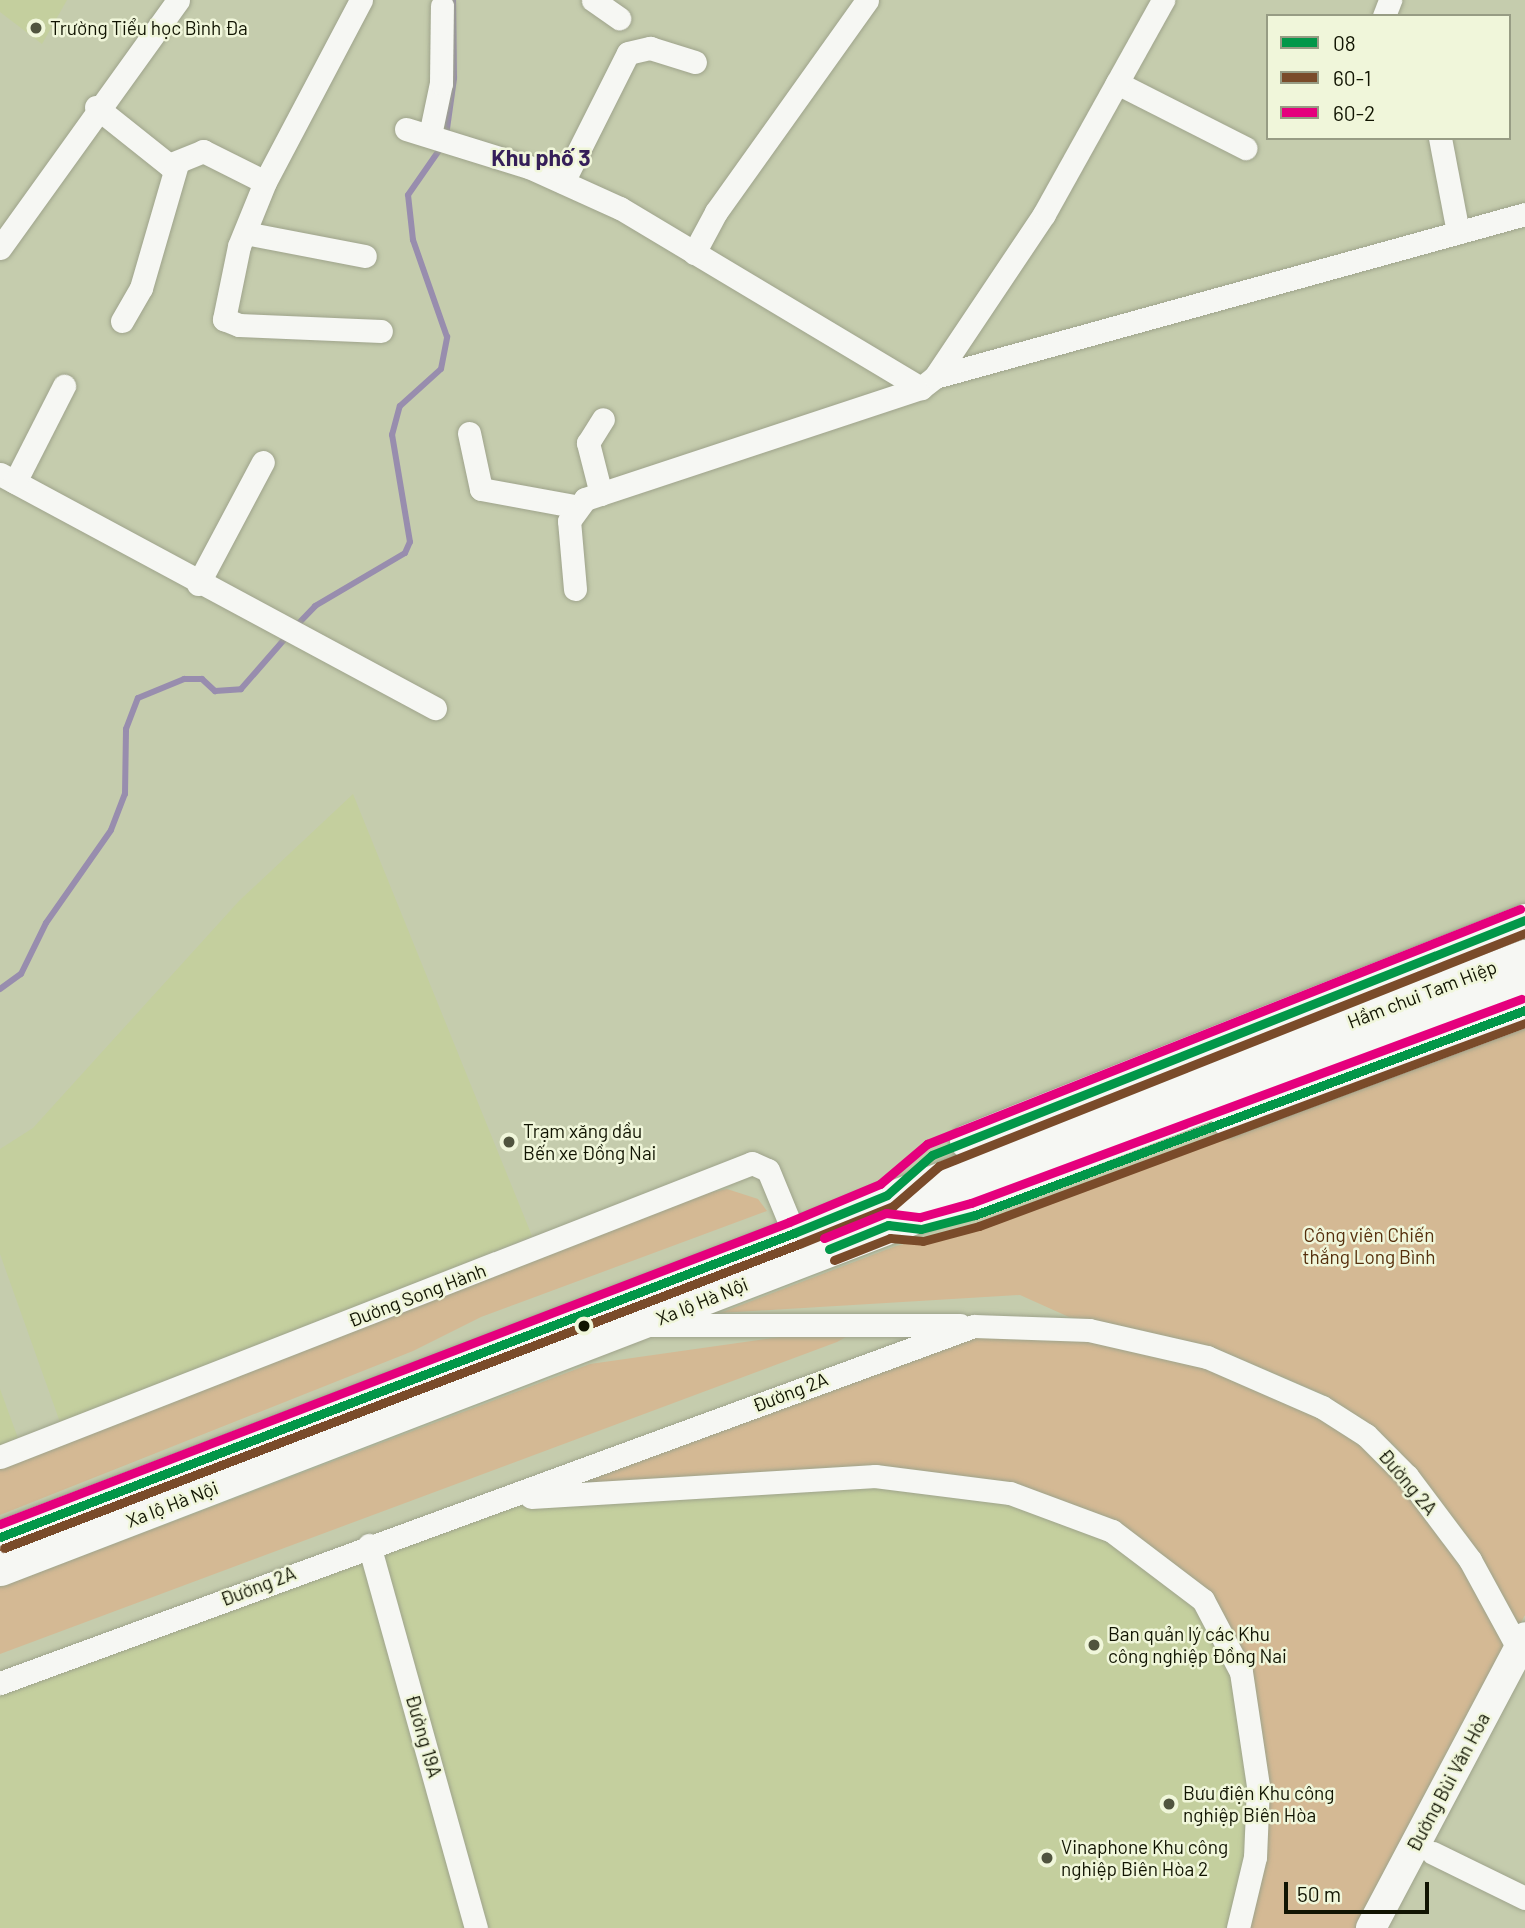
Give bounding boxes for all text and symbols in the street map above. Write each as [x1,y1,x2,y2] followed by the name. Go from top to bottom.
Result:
[1266,14,1511,140] legend
[50,17,248,39] place label: Trường Tiểu học Bình Đa
[28,20,44,36] marker: Trường Tiểu học Bình Đa
[1333,30,1356,55] text: 08
[1333,65,1371,90] text: 60-1
[1333,100,1375,125] text: 60-2
[491,143,591,171] district label: Khu phố 3
[1344,955,1500,1033] street label: Hầm chui Tam Hiệp
[523,1120,656,1164] place label: Trạm xăng dầu Bến xe Đồng Nai
[501,1134,517,1150] marker: Trạm xăng dầu Bến xe Đồng Nai
[1303,1224,1435,1268] park label: Công viên Chiến thắng Long Bình
[345,1258,489,1332] street label: Đường Song Hành
[653,1272,751,1330] street label: Xa lộ Hà Nội
[577,1319,591,1333] unlabelled marker
[749,1367,831,1417] street label: Đường 2A
[1374,1444,1442,1520] street label: Đường 2A
[123,1476,221,1532] street label: Xa lộ Hà Nội
[217,1561,299,1611] street label: Đường 2A
[1108,1623,1287,1667] place label: Ban quản lý các Khu công nghiệp Đồng Nai
[1086,1637,1102,1653] marker: Ban quản lý các Khu công nghiệp Đồng Nai
[401,1692,447,1780] street label: Đường 19A
[1402,1709,1494,1855] street label: Đường Bùi Văn Hòa
[1183,1782,1335,1826] place label: Bưu điện Khu công nghiệp Biên Hòa
[1161,1796,1177,1812] marker: Bưu điện Khu công nghiệp Biên Hòa
[1061,1836,1228,1880] place label: Vinaphone Khu công nghiệp Biên Hòa 2
[1039,1850,1055,1866] marker: Vinaphone Khu công nghiệp Biên Hòa 2
[1287,1868,1432,1912] scale bar
[1297,1881,1341,1906] text: 50 m

